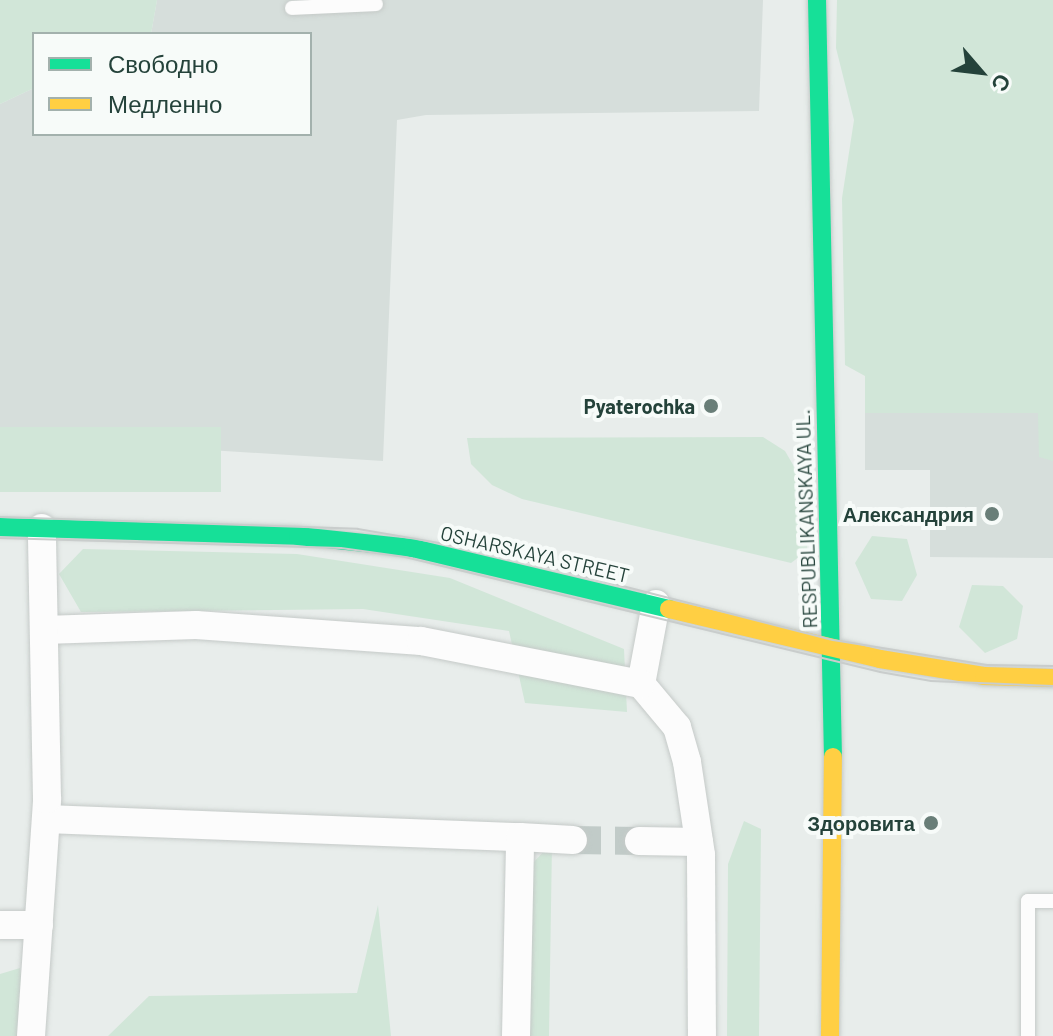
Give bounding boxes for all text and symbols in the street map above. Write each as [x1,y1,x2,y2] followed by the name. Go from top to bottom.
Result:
[32,32,312,136] legend
[941,32,1021,112] north arrow
[108,49,218,78] text: Свободно
[987,70,1017,96] text: С
[108,89,222,118] text: Медленно
[584,394,695,418] place label: Pyaterochka
[702,397,720,415] marker: Pyaterochka
[790,409,822,629] street label: RESPUBLIKANSKAYA UL.
[843,502,974,526] place label: Александрия
[981,503,1003,525] marker: Александрия
[438,521,632,587] street label: OSHARSKAYA STREET
[808,811,915,835] place label: Здоровита
[922,814,940,832] marker: Здоровита

